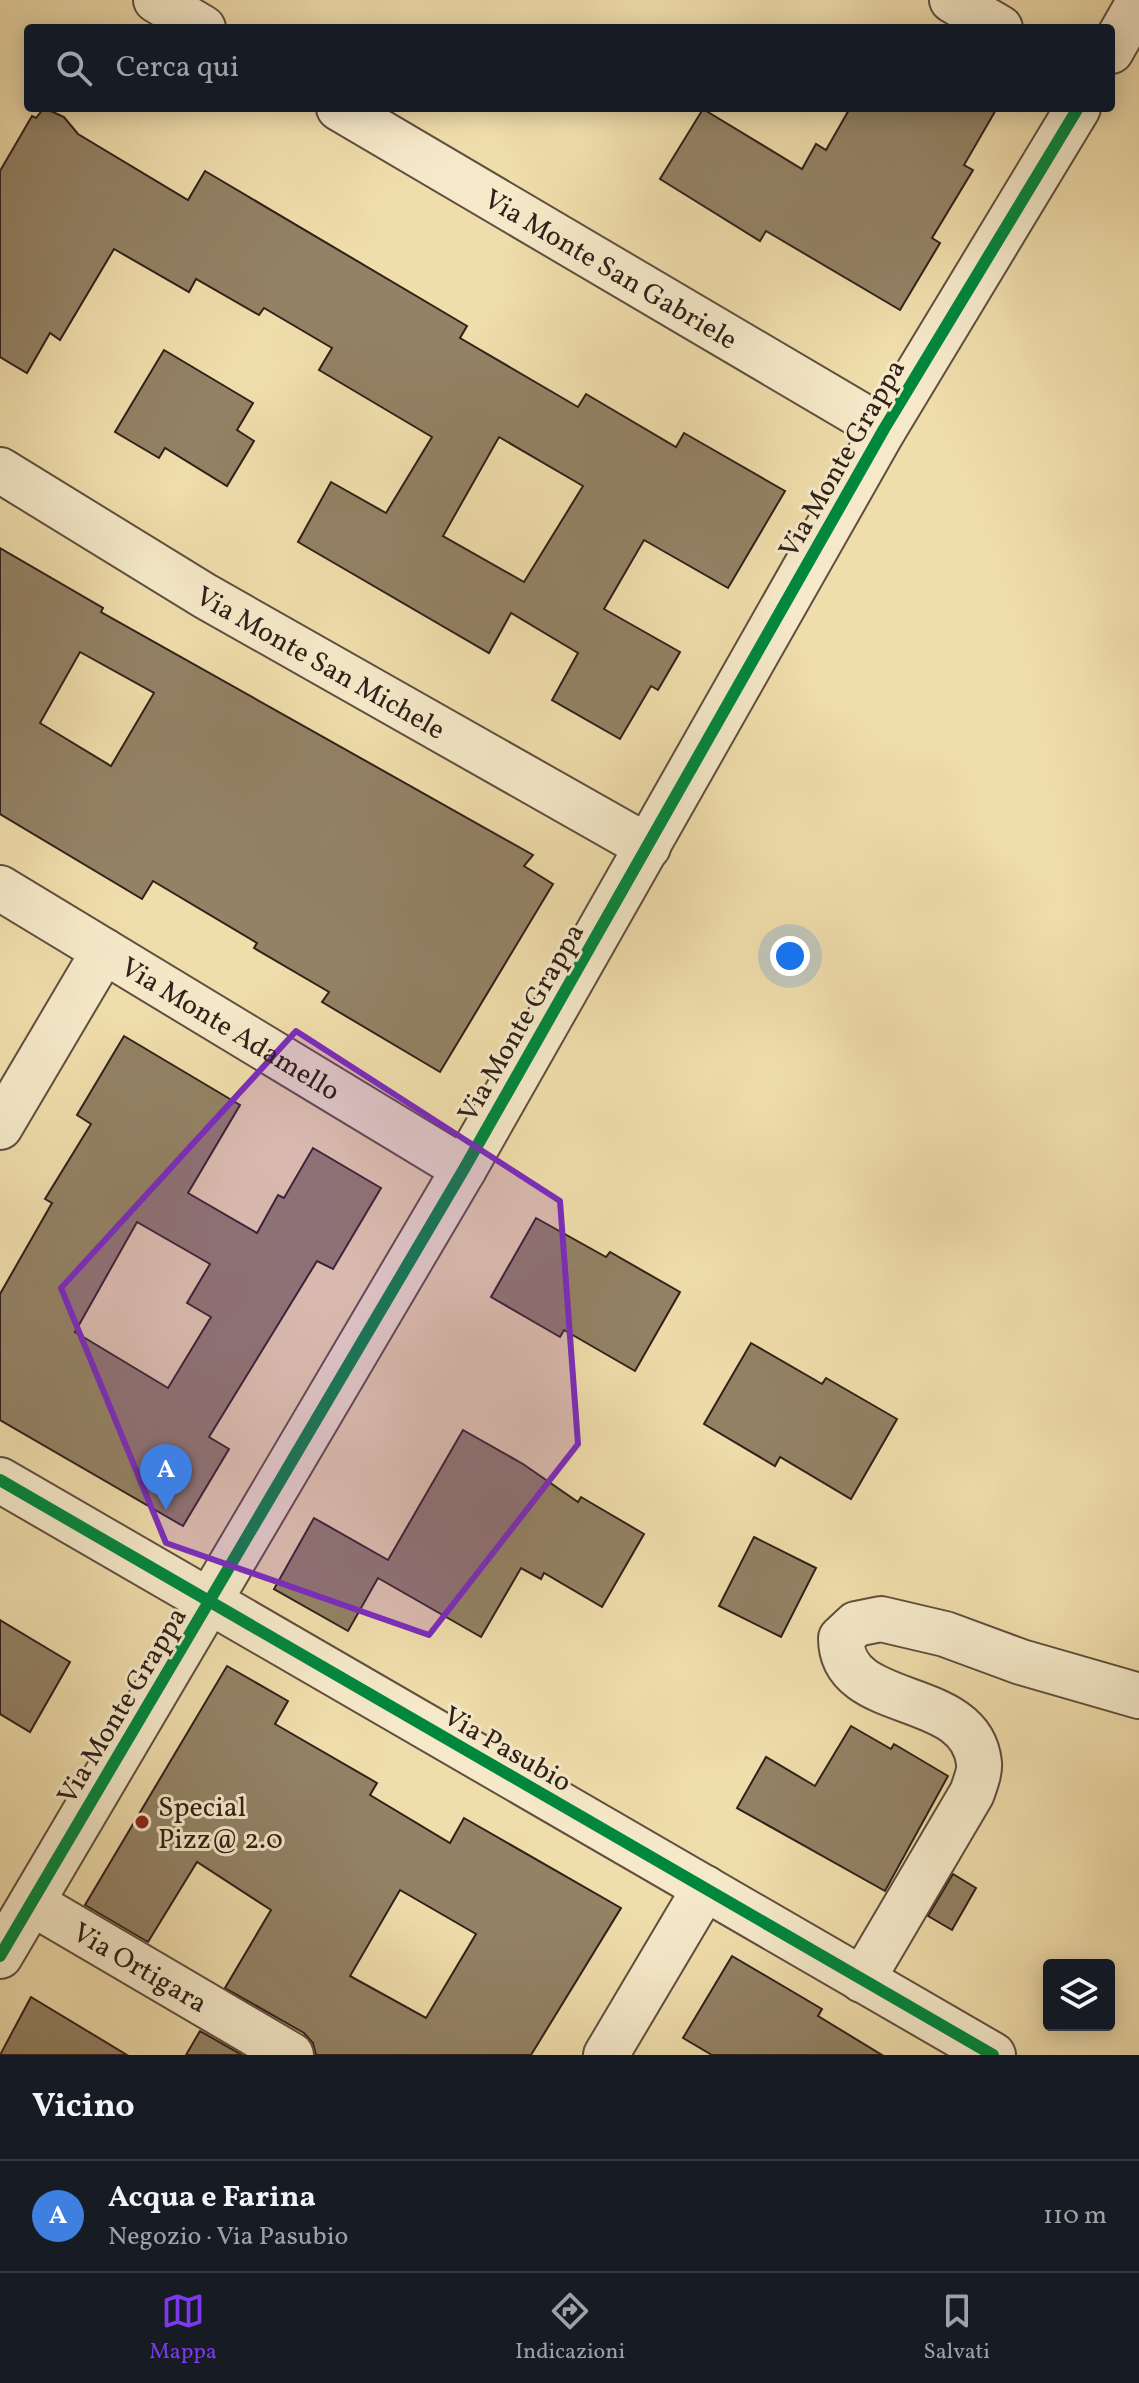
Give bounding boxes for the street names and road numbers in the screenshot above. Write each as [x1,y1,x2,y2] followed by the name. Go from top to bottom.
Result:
[476,181,744,360] street label: Via Monte San Gabriele
[770,353,916,566] street label: Via Monte Grappa
[188,578,452,750] street label: Via Monte San Michele
[449,917,595,1130] street label: Via Monte Grappa
[113,949,347,1111] street label: Via Monte Adamello
[49,1600,197,1812] street label: Via Monte Grappa
[435,1698,578,1803] street label: Via Pasubio
[65,1914,214,2024] street label: Via Ortigara

